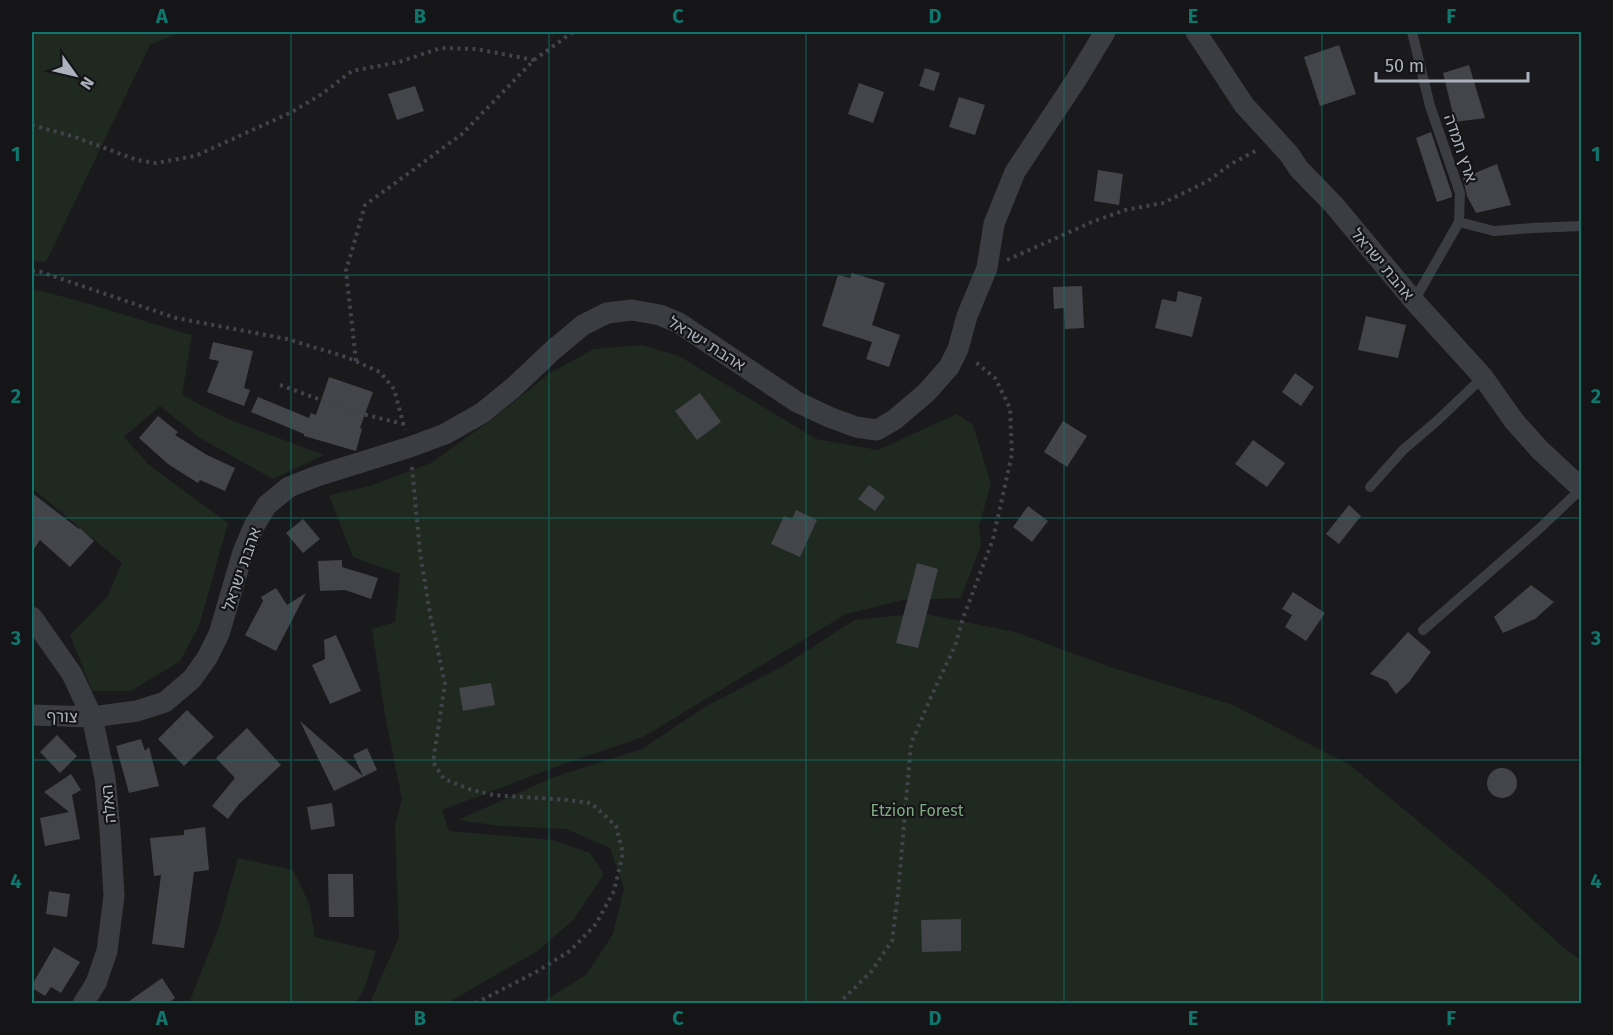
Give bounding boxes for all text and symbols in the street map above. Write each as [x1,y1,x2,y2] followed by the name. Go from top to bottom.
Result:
[155,4,169,28] text: A
[414,4,426,28] text: B
[672,4,684,28] text: C
[928,4,942,28] text: D
[1188,4,1198,28] text: E
[1446,4,1456,28] text: F
[45,45,105,105] north arrow
[1376,45,1528,83] scale bar
[1385,55,1424,77] text: 50 m
[76,73,98,93] text: N
[1440,112,1481,185] street label: ארץ חמדה
[11,142,21,166] text: 1
[1591,142,1601,166] text: 1
[1347,225,1418,304] street label: אהבת ישראל
[665,312,749,375] street label: אהבת ישראל
[11,384,21,408] text: 2
[1591,384,1601,408] text: 2
[218,525,265,614] street label: אהבת ישראל
[10,626,21,650] text: 3
[1590,626,1601,650] text: 3
[46,706,78,727] street label: צורף
[97,784,120,824] street label: האלה
[871,801,964,820] park label: Etzion Forest
[10,869,22,893] text: 4
[1590,869,1602,893] text: 4
[155,1006,169,1030] text: A
[414,1006,426,1030] text: B
[672,1006,684,1030] text: C
[928,1006,942,1030] text: D
[1188,1006,1198,1030] text: E
[1446,1006,1456,1030] text: F

